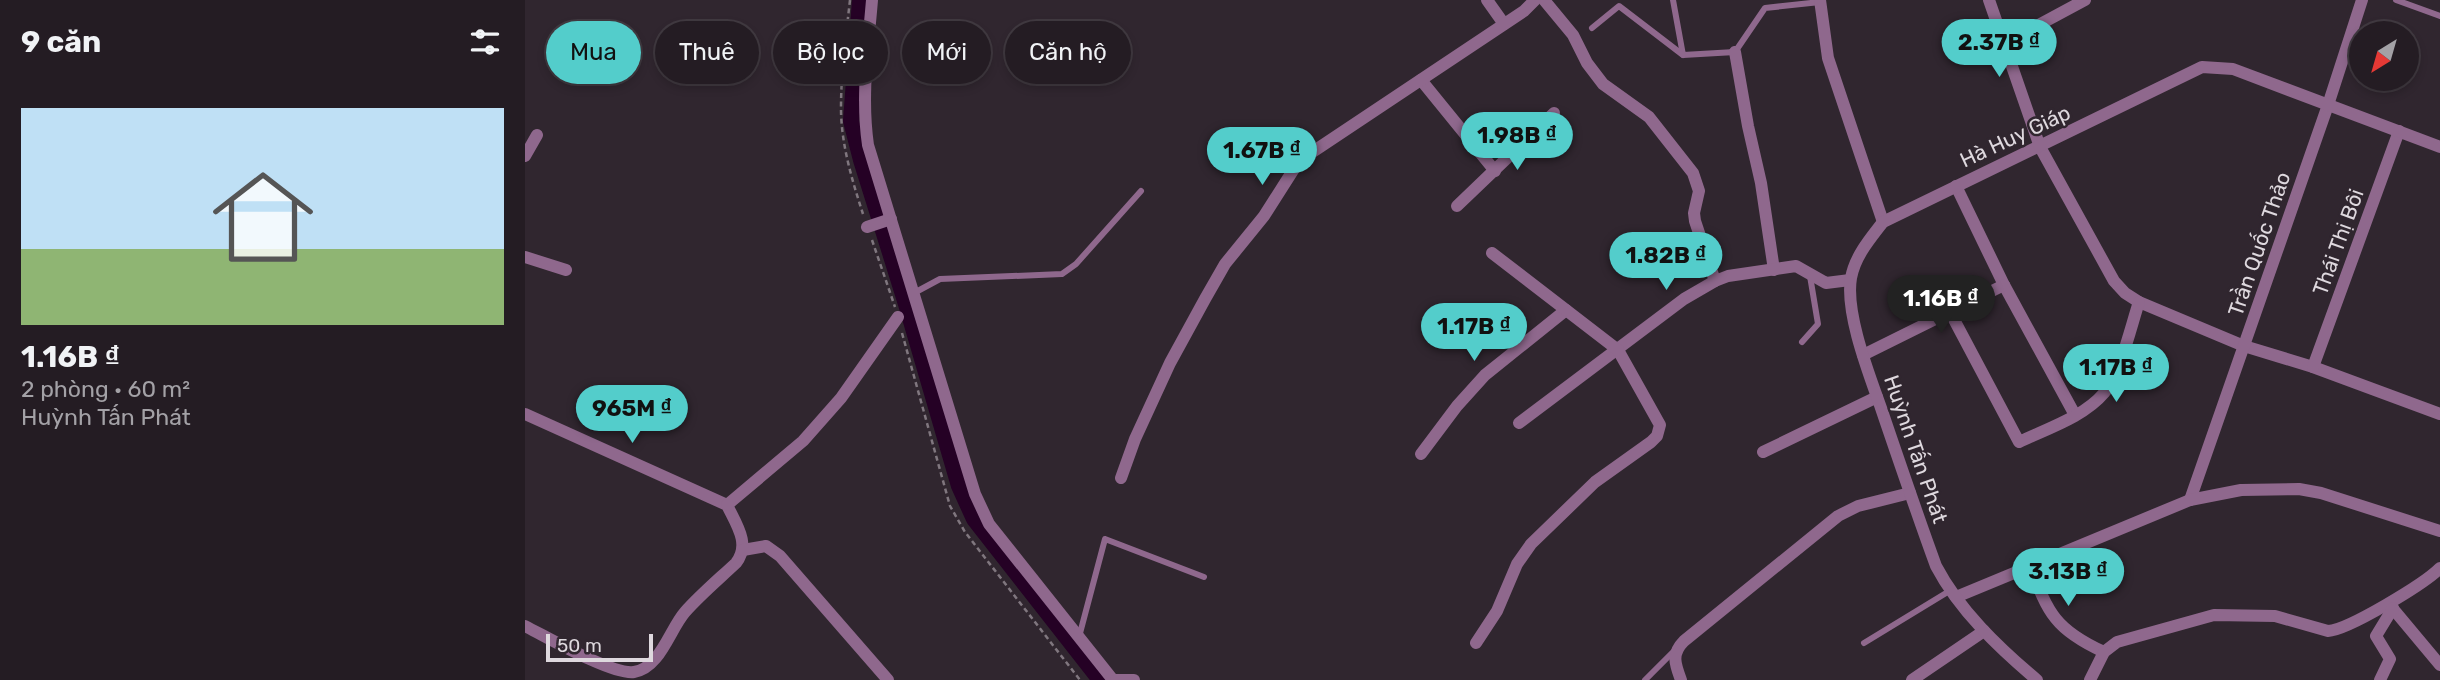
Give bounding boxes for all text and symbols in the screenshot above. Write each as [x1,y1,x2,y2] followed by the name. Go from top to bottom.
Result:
[1934,20,2064,79] pin: 2.37B ₫
[546,21,641,84] chip: Mua
[655,21,759,84] chip: Thuê
[773,21,888,84] chip: Bộ lọc
[902,21,991,84] chip: Mới
[1005,21,1131,84] chip: Căn hộ
[2349,21,2419,91] north arrow
[2349,21,2419,91] map controls
[466,23,504,61] icon: filters
[21,24,101,60] text: 9 căn
[1958,28,2040,56] text: 2.37B ₫
[1956,100,2074,172] street label: Hà Huy Giáp
[1452,113,1582,172] pin: 1.98B ₫
[1477,121,1557,149] text: 1.98B ₫
[1197,128,1327,187] pin: 1.67B ₫
[1223,136,1301,164] text: 1.67B ₫
[200,154,326,280] icon: home
[2223,168,2295,320] street label: Trần Quốc Thảo
[2307,185,2369,299] street label: Thái Thị Bôi
[1601,232,1731,292] pin: 1.82B ₫
[1625,241,1707,269] text: 1.82B ₫
[1876,276,2006,335] pin: 1.16B ₫
[1903,284,1979,312] text: 1.16B ₫
[1409,304,1539,363] pin: 1.17B ₫
[1437,312,1511,340] text: 1.17B ₫
[21,339,120,375] text: 1.16B ₫
[2051,344,2181,404] pin: 1.17B ₫
[2079,353,2153,381] text: 1.17B ₫
[1879,372,1953,526] street label: Huỳnh Tấn Phát
[21,375,190,403] text: 2 phòng · 60 m²
[575,386,689,445] pin: 965M ₫
[592,394,672,422] text: 965M ₫
[21,403,191,431] text: Huỳnh Tấn Phát
[2003,548,2133,608] pin: 3.13B ₫
[2028,557,2108,585] text: 3.13B ₫
[546,631,653,663] scale bar
[557,634,602,657] text: 50 m

